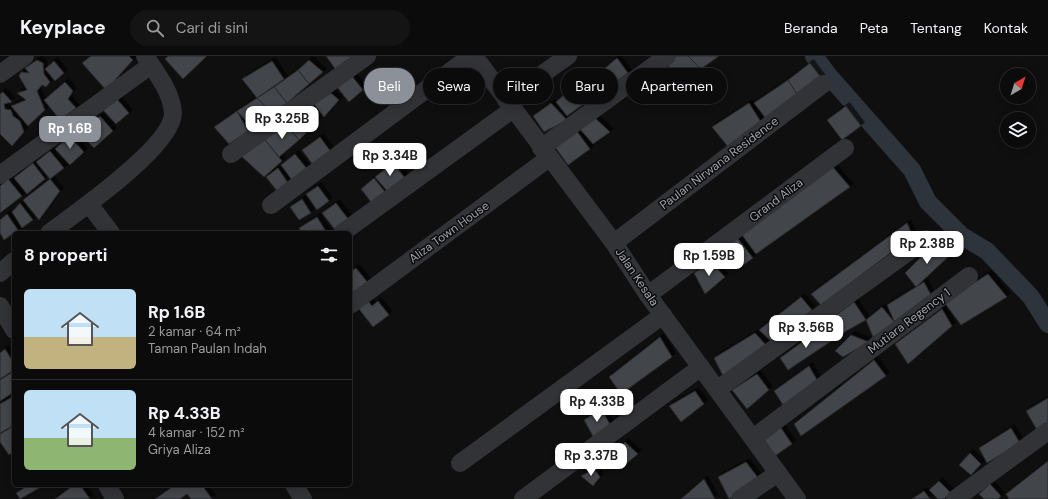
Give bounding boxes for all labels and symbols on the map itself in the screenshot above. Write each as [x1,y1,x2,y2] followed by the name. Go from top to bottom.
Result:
[1000,68,1036,104] north arrow
[241,106,323,140] pin: Rp 3.25B
[656,113,782,213] street label: Paulan Nirwana Residence
[33,116,107,150] pin: Rp 1.6B
[349,143,431,177] pin: Rp 3.34B
[746,175,806,225] street label: Grand Aliza
[406,197,492,267] street label: Aliza Town House
[886,231,968,265] pin: Rp 2.38B
[668,243,750,277] pin: Rp 1.59B
[612,245,662,309] street label: Jalan Kesala
[864,285,954,357] street label: Mutiara Regency 1
[765,315,847,349] pin: Rp 3.56B
[556,389,638,423] pin: Rp 4.33B
[550,443,632,477] pin: Rp 3.37B

